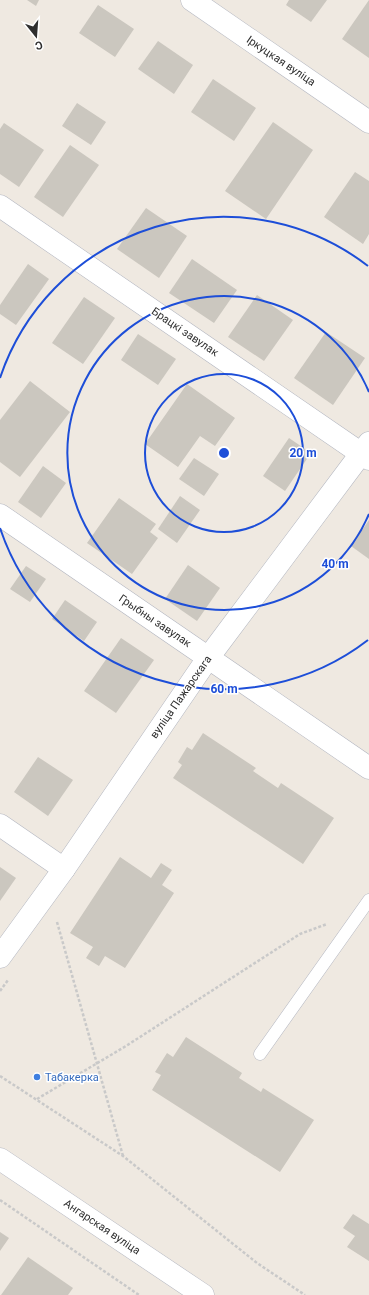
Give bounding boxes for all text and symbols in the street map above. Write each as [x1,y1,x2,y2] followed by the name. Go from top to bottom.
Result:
[16,16,56,56] north arrow
[244,33,318,89] street label: Іркуцкая вуліца
[33,38,44,52] text: С
[149,305,221,359] street label: Брацкі завулак
[217,446,231,460] centre of rings
[289,446,317,460] text: 20 m
[321,557,349,571] text: 40 m
[116,592,194,650] street label: Грыбны завулак
[148,653,214,741] street label: вуліца Пажарскага
[210,682,238,696] text: 60 m
[45,1071,99,1084] place label: Табакерка
[32,1072,42,1082] marker: Табакерка
[61,1197,143,1257] street label: Ангарская вуліца

